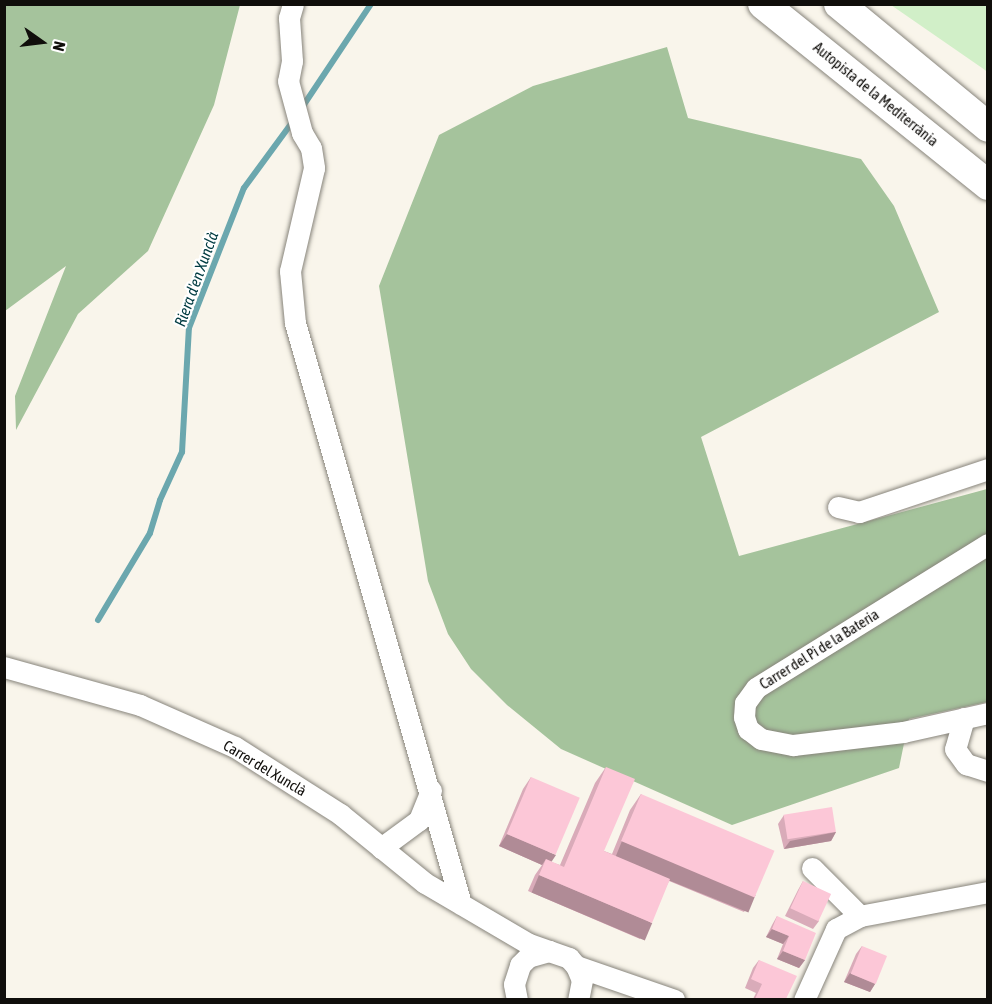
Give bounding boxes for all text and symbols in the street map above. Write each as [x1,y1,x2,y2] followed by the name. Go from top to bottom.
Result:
[12,12,72,72] north arrow
[810,38,942,150] street label: Autopista de la Mediterrània
[50,40,69,53] text: N
[170,229,222,329] water label: Riera d'en Xunclà
[756,605,882,693] street label: Carrer del Pi de la Bateria
[220,736,310,800] street label: Carrer del Xunclà

